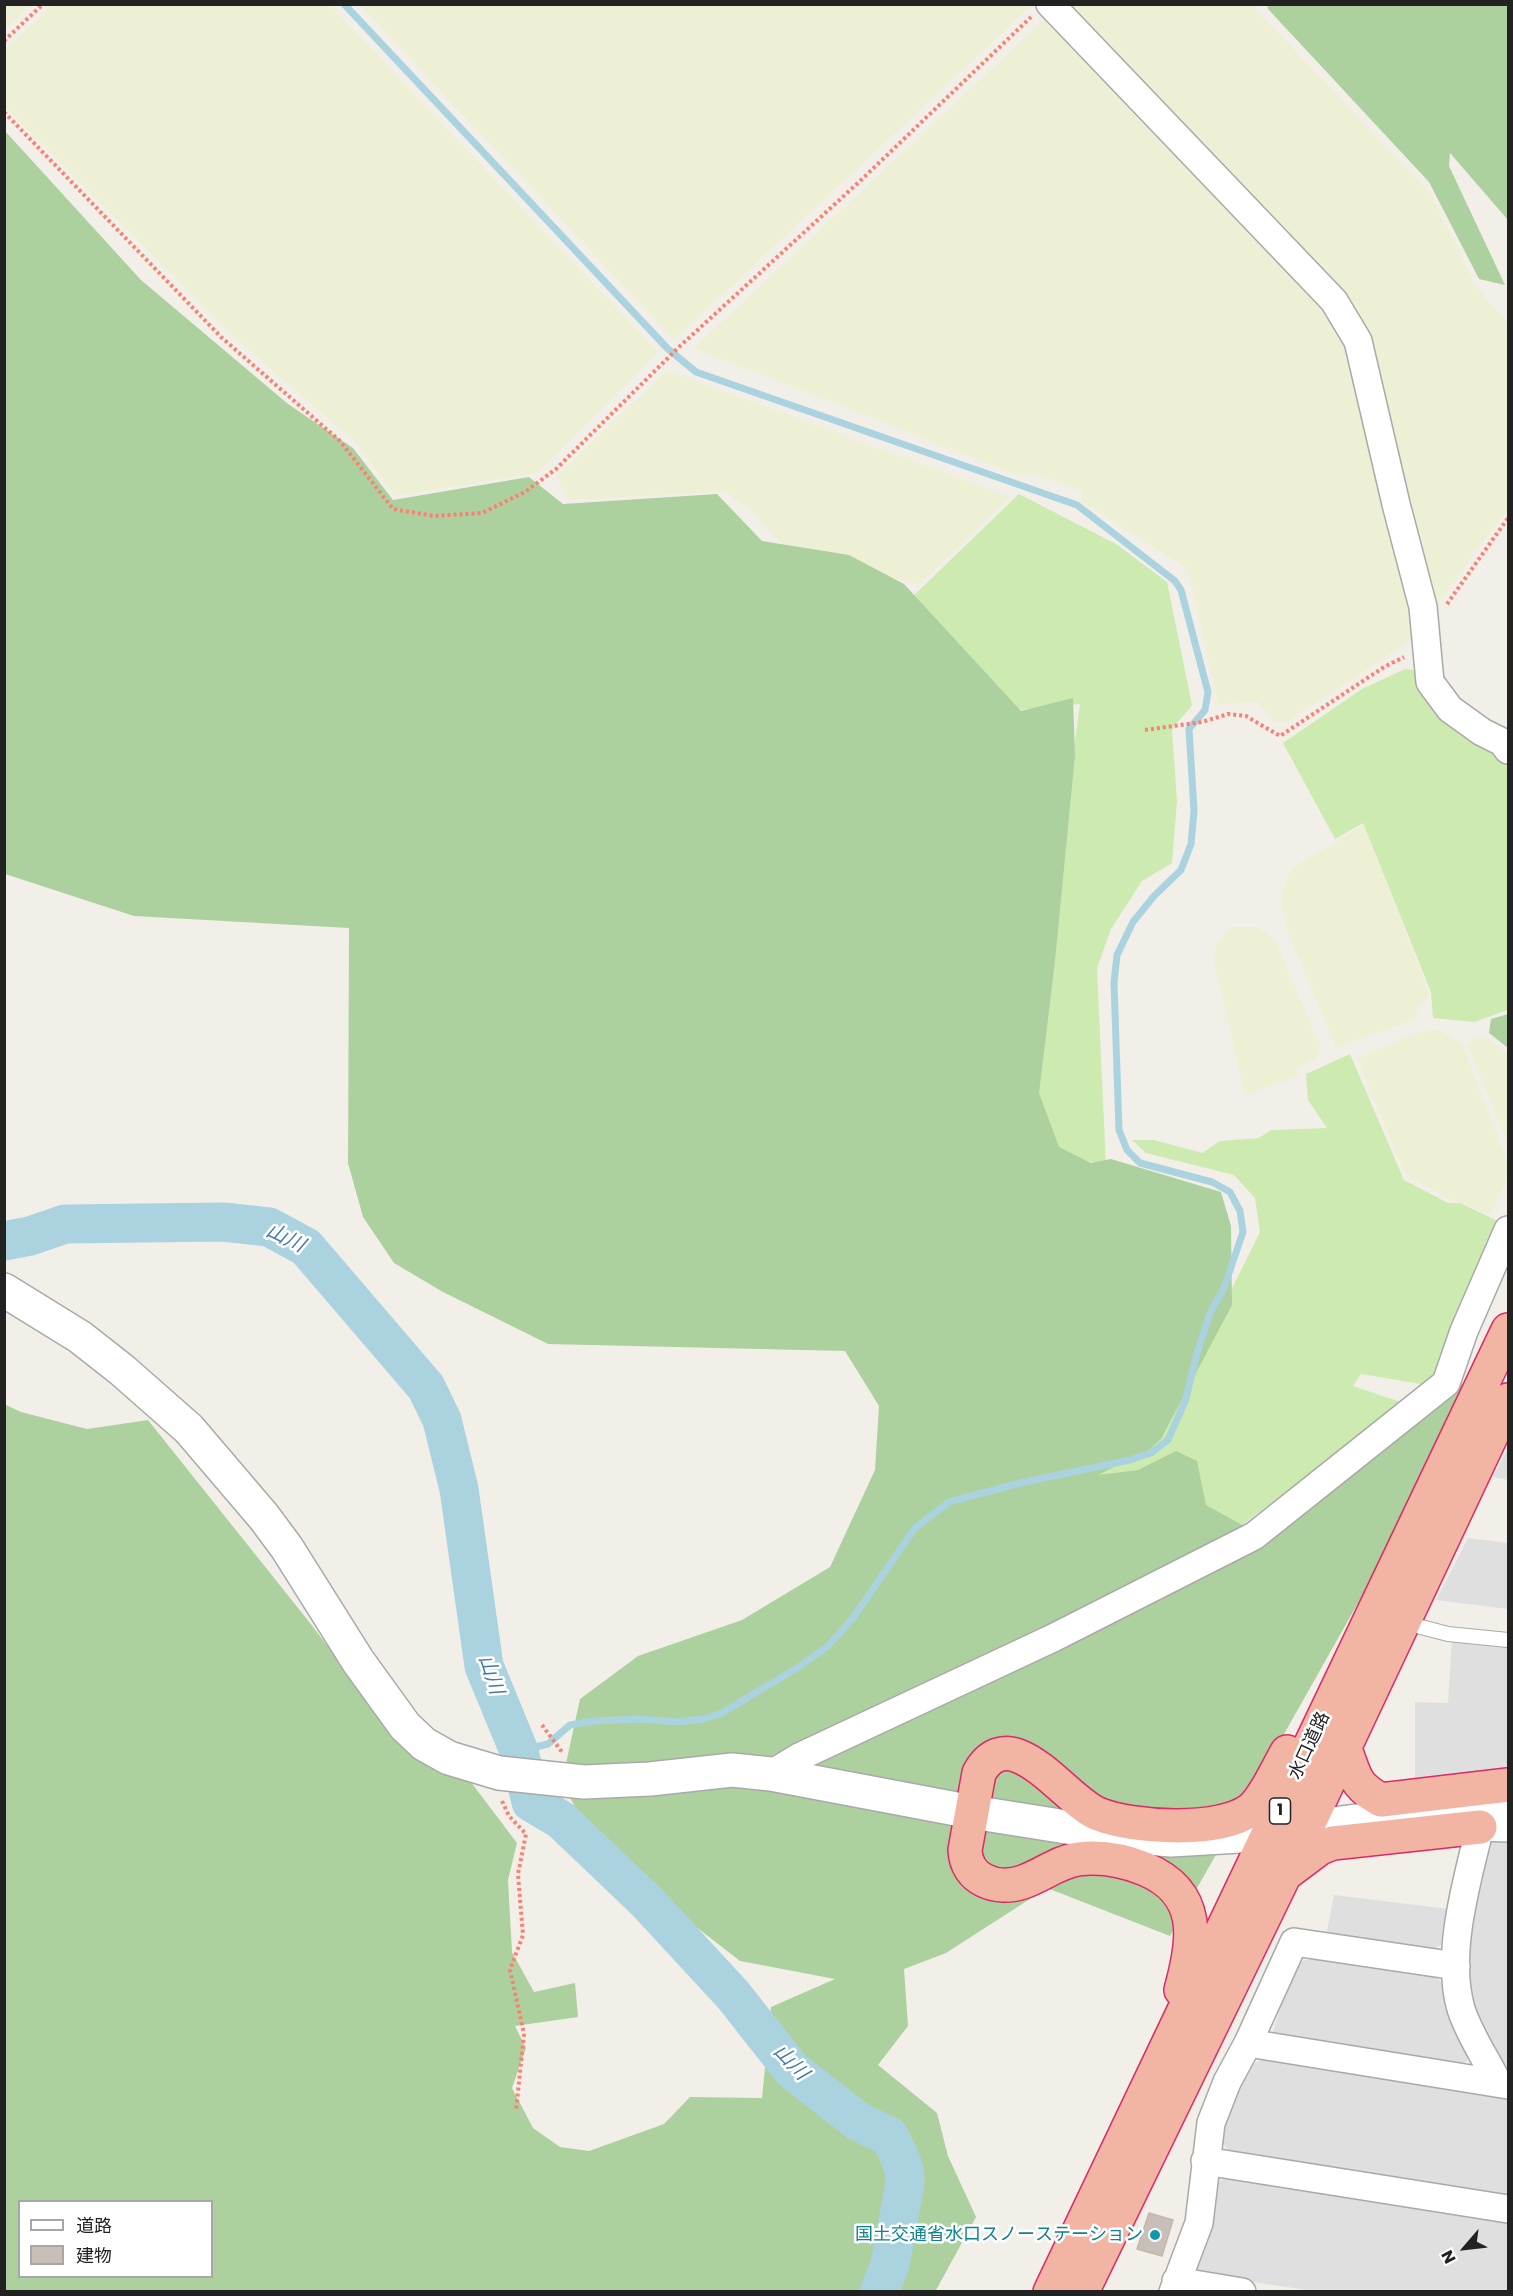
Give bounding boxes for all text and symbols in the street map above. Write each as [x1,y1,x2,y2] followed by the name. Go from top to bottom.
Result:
[262,1219,308,1259] water label: 山川
[472,1652,508,1698] water label: 山川
[1285,1709,1335,1783] street label: 水口道路
[1270,1798,1290,1824] road number: 1
[767,2040,813,2086] water label: 山川
[18,2200,213,2278] legend
[76,2213,112,2238] text: 道路
[1435,2218,1495,2278] north arrow
[855,2224,1143,2246] place label: 国土交通省水口スノーステーション
[1148,2228,1162,2242] marker: 国土交通省水口スノーステーション
[76,2243,112,2268] text: 建物
[1436,2246,1462,2267] text: N

